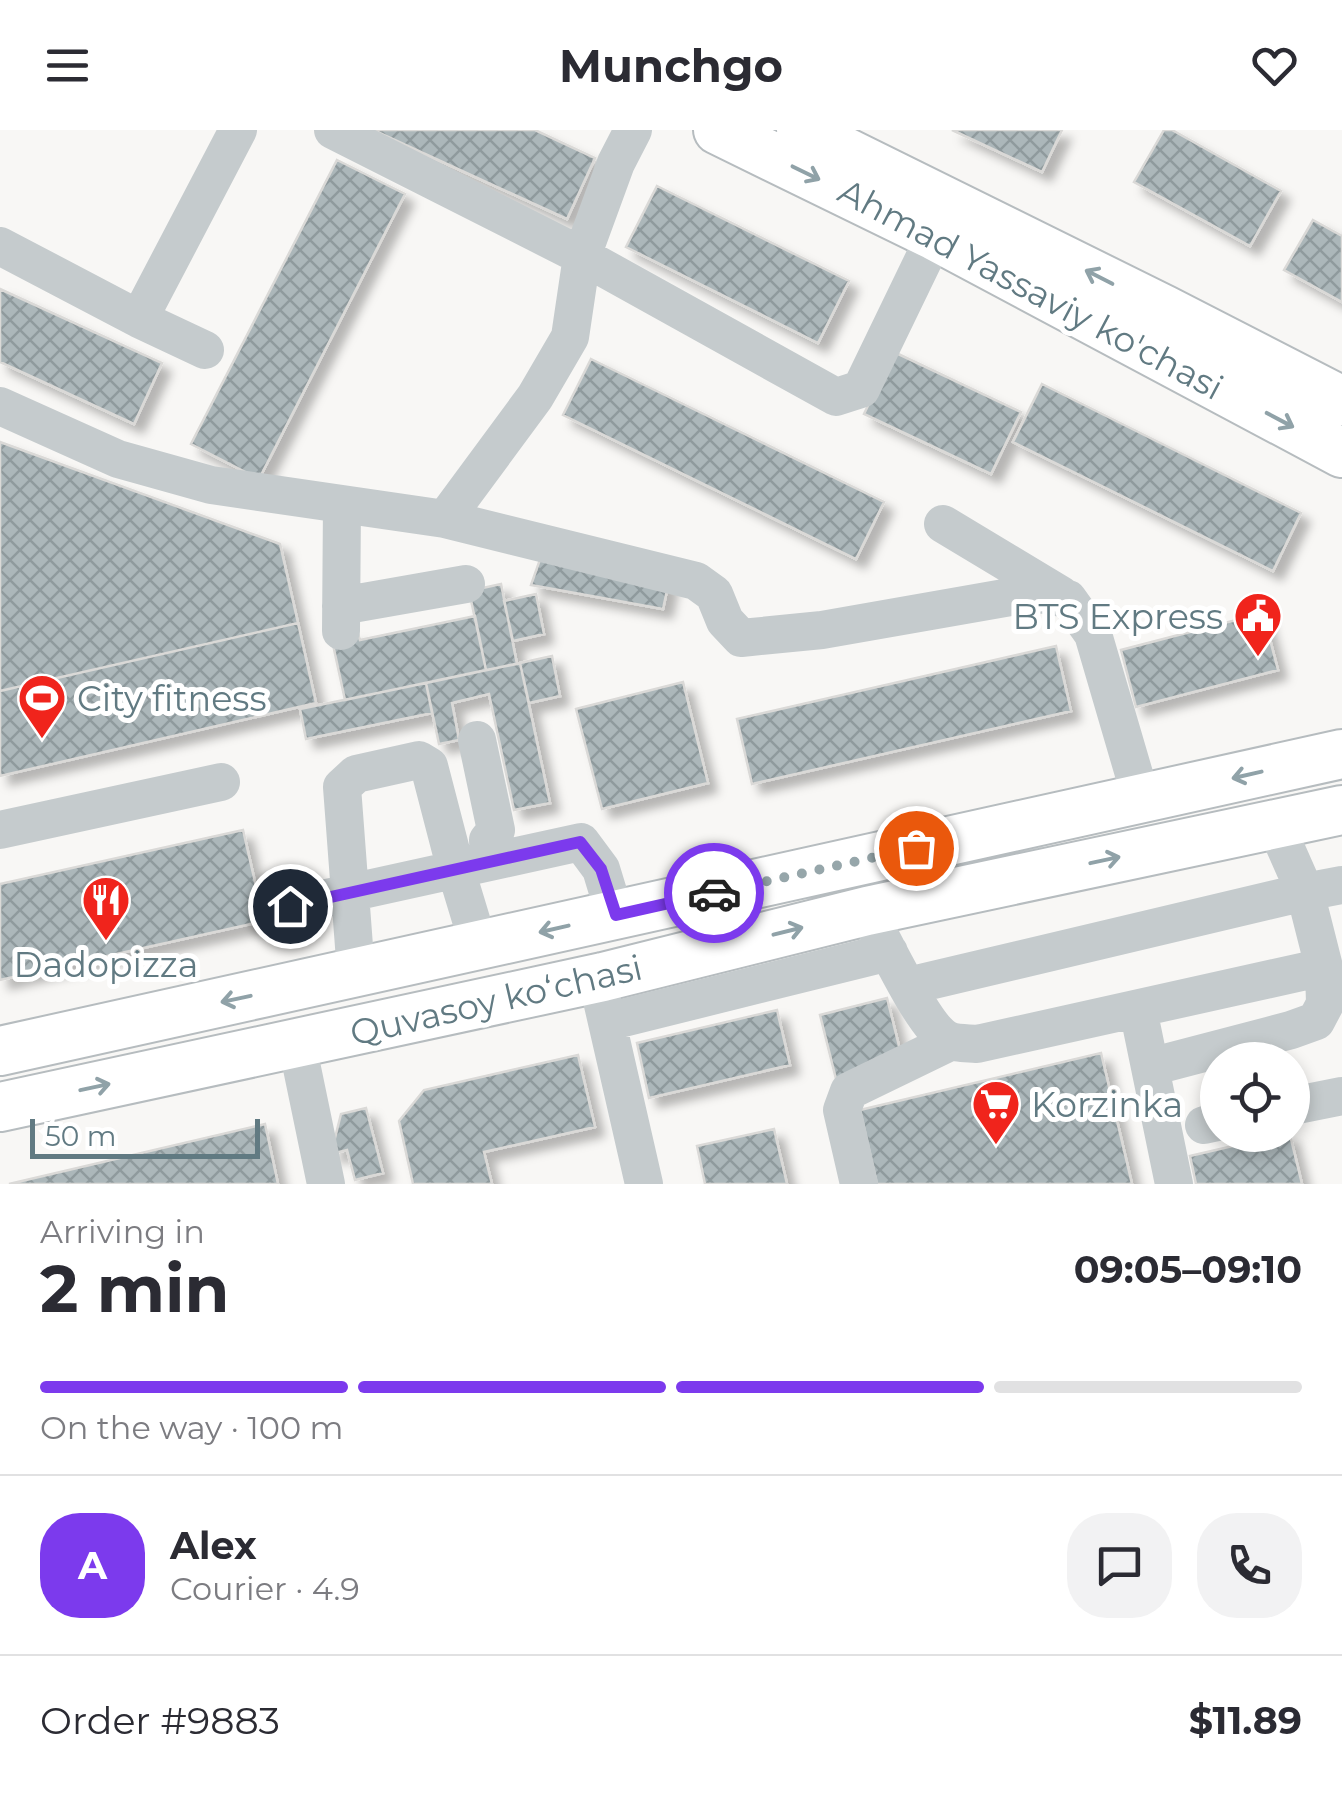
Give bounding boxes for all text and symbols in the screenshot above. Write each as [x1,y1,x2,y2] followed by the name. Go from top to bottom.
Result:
[40,38,95,93] icon: menu
[559,38,783,93] text: Munchgo
[1247,38,1302,93] icon: heart
[790,164,820,183] one-way arrow
[831,169,1231,409] street label: Ahmad Yassaviy ko'chasi
[1085,267,1115,286] one-way arrow
[1265,411,1295,430] one-way arrow
[1232,590,1284,658] public building icon: BTS Express
[1013,595,1223,638] place label: BTS Express
[16,672,68,740] sports icon: City fitness
[77,677,267,720] place label: City fitness
[1232,767,1264,785] one-way arrow
[874,806,959,891] pin
[889,821,944,876] icon: bag
[664,843,764,943] courier
[1088,850,1120,868] one-way arrow
[248,864,333,949] pin
[687,866,742,921] icon: car
[80,874,132,942] restaurant icon: Dadopizza
[263,879,318,934] icon: home
[539,921,571,939] one-way arrow
[771,921,803,939] one-way arrow
[14,943,198,986] place label: Dadopizza
[346,945,646,1055] street label: Quvasoy koʻchasi
[221,991,253,1009] one-way arrow
[1200,1042,1310,1152] map controls
[1200,1042,1310,1152] button: locate
[79,1077,111,1095] one-way arrow
[970,1078,1022,1146] supermarket icon: Korzinka
[1031,1083,1183,1126] place label: Korzinka
[30,1114,260,1158] scale bar
[45,1119,116,1153] text: 50 m
[40,1212,205,1251] text: Arriving in
[1074,1246,1302,1293] text: 09:05–09:10
[40,1249,229,1328] text: 2 min
[40,1408,343,1447] text: On the way · 100 m
[1067,1513,1172,1618] button: chat
[1197,1513,1302,1618] button: phone
[170,1522,257,1569] text: Alex
[78,1542,107,1589] text: A
[170,1569,360,1608] text: Courier · 4.9
[40,1697,280,1744] text: Order #9883
[1189,1697,1302,1744] text: $11.89

